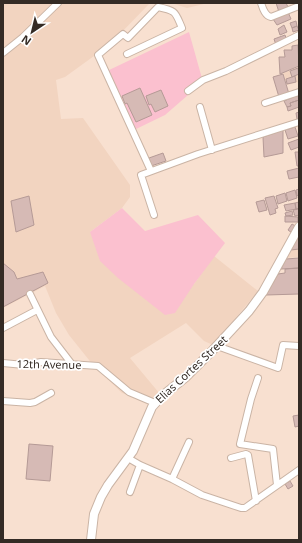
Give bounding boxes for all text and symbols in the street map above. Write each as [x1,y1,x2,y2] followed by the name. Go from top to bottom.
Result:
[12,12,52,52] north arrow
[18,32,34,49] text: N
[152,332,230,406] street label: Elias Cortes Street
[16,356,82,372] street label: 12th Avenue

